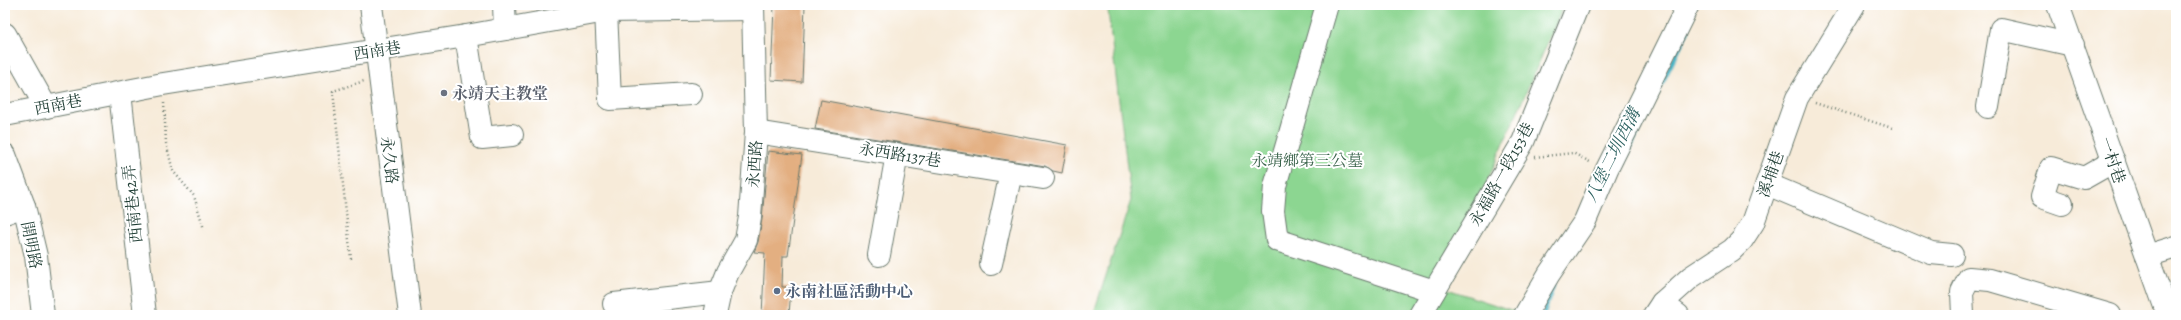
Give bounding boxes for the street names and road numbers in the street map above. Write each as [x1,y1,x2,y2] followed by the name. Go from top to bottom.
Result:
[352,36,403,66] street label: 西南巷
[33,90,84,120] street label: 西南巷
[1464,119,1539,230] street label: 永福路一段153巷
[2094,134,2130,187] street label: 一村巷
[375,135,403,185] street label: 永久路
[857,138,942,172] street label: 永西路137巷
[742,139,768,189] street label: 永西路
[1752,148,1789,201] street label: 溪埔巷
[118,164,148,244] street label: 西南巷42弄
[16,220,46,271] street label: 開明路

